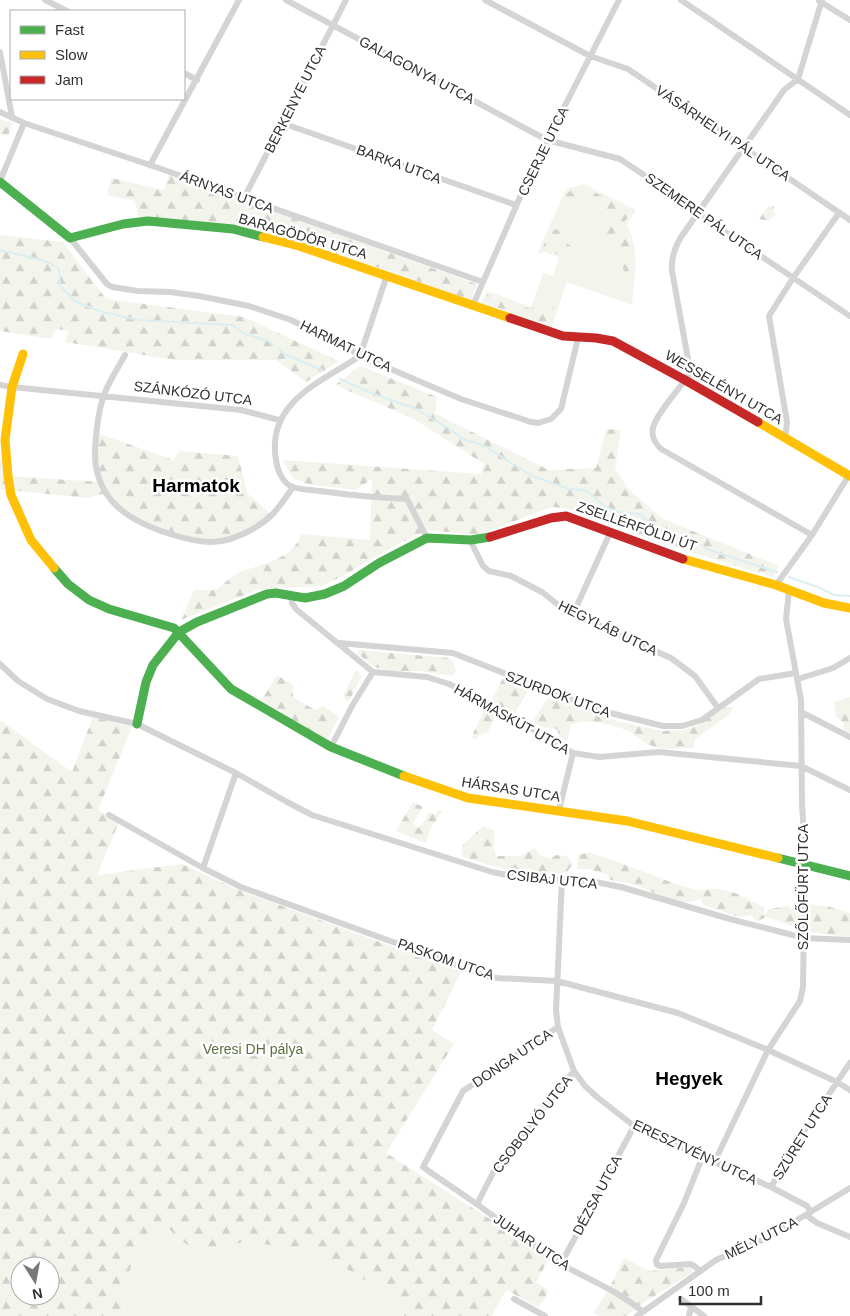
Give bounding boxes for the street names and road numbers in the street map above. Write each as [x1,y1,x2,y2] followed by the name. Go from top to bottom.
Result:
[357,33,478,107] street label: GALAGONYA UTCA
[261,42,329,155] street label: BERKENYE UTCA
[653,82,794,184] street label: VÁSÁRHELYI PÁL UTCA
[514,103,572,198] street label: CSERJE UTCA
[355,141,444,187] street label: BARKA UTCA
[178,168,277,217] street label: ÁRNYAS UTCA
[642,169,766,263] street label: SZEMERE PÁL UTCA
[237,209,370,262] street label: BARAGÖDÖR UTCA
[298,317,395,375] street label: HARMAT UTCA
[662,347,786,428] street label: WESSELÉNYI UTCA
[133,378,254,408] street label: SZÁNKÓZÓ UTCA
[575,497,700,554] street label: ZSELLÉRFÖLDI ÚT
[556,597,661,659] street label: HEGYLÁB UTCA
[503,668,613,721] street label: SZURDOK UTCA
[451,681,573,758] street label: HÁRMASKÚT UTCA
[461,773,562,805] street label: HÁRSAS UTCA
[794,823,811,950] street label: SZŐLŐFÜRT UTCA
[506,866,599,892] street label: CSIBAJ UTCA
[396,935,497,983] street label: PASKOM UTCA
[469,1025,555,1091] street label: DONGA UTCA
[489,1071,576,1176] street label: CSOBOLYÓ UTCA
[768,1090,835,1183] street label: SZÜRET UTCA
[630,1116,760,1188] street label: ERESZTVÉNY UTCA
[569,1152,625,1238] street label: DÉZSA UTCA
[491,1211,574,1274] street label: JUHAR UTCA
[722,1213,801,1262] street label: MÉLY UTCA

